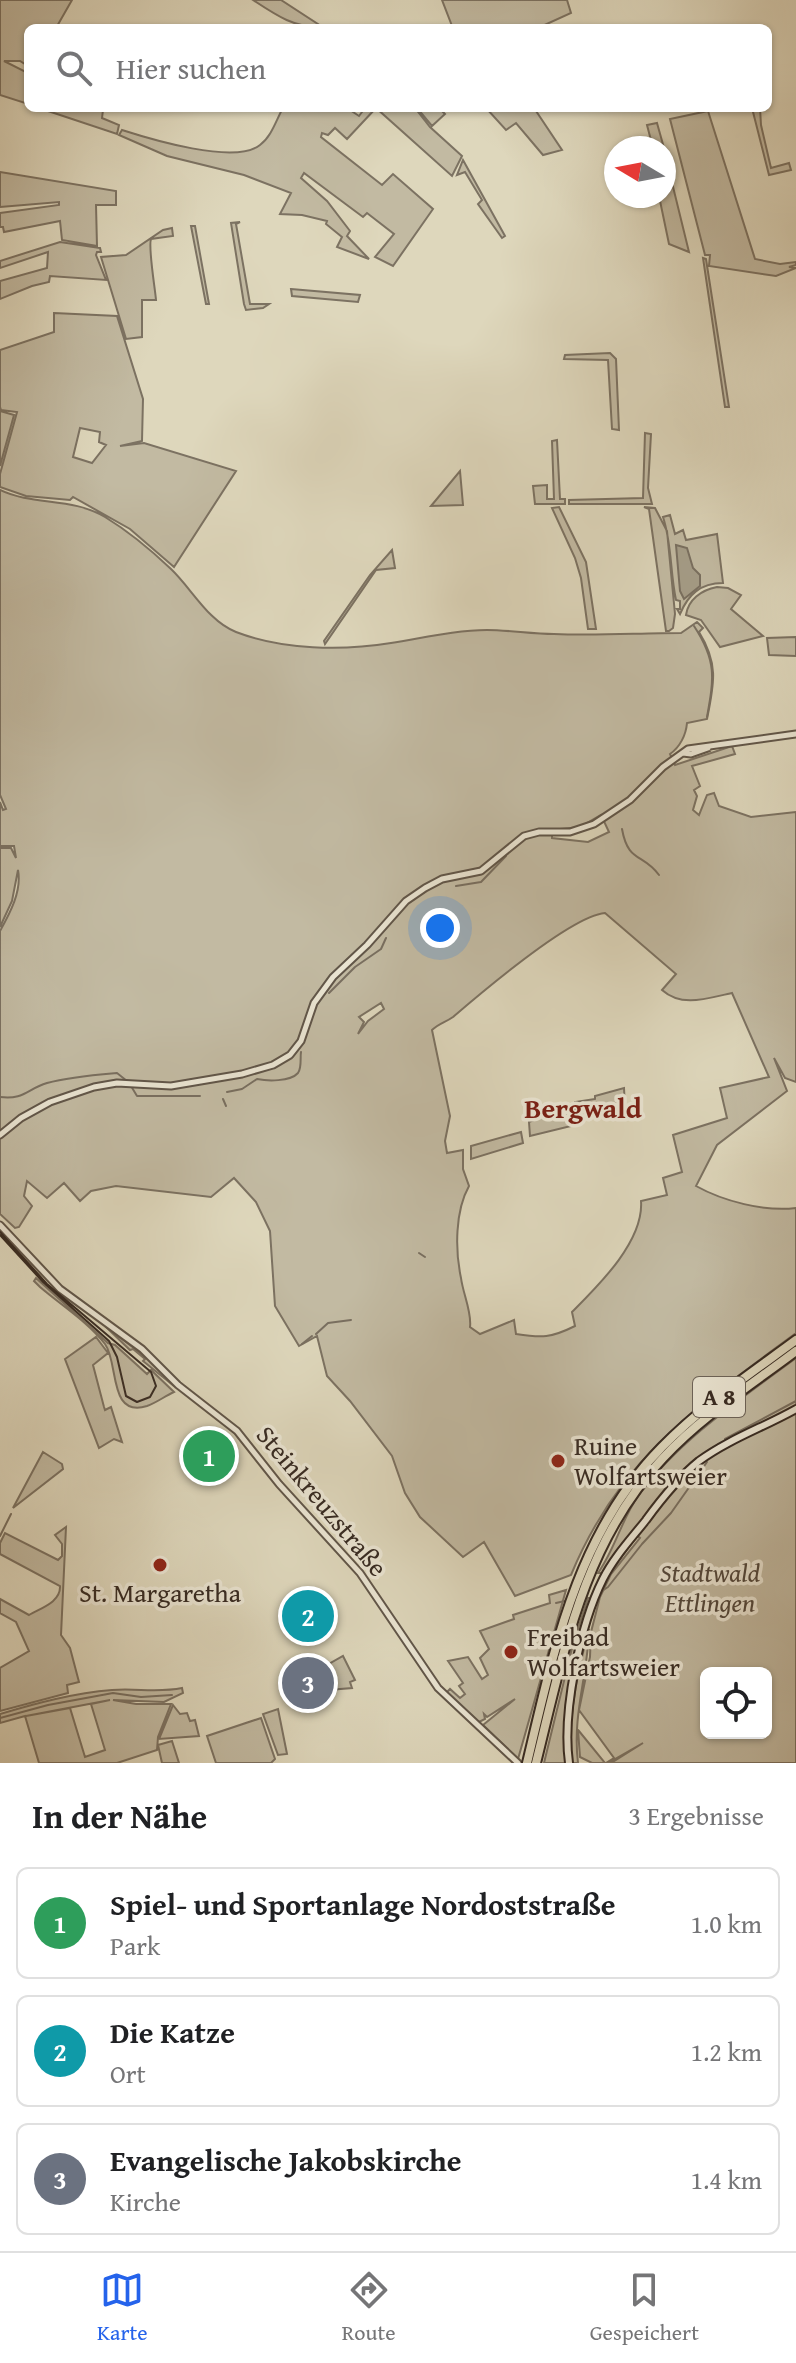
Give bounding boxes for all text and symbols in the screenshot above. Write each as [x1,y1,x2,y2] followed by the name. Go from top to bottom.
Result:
[24,24,772,112] search box
[52,46,96,90] icon: search
[116,46,266,90] text: Hier suchen
[604,136,676,208] north arrow
[420,908,460,948] your location
[524,1087,643,1128] district label: Bergwald
[693,1377,745,1417] road number: A 8
[247,1417,397,1585] street label: Steinkreuzstraße
[183,1426,235,1486] pin: 1
[574,1426,727,1495] place label: Ruine Wolfartsweier
[549,1452,567,1470] marker: Ruine Wolfartsweier
[660,1553,760,1622] park label: Stadtwald Ettlingen
[151,1556,169,1574] marker: St. Margaretha
[79,1573,242,1612] place label: St. Margaretha
[282,1586,334,1646] pin: 2
[527,1617,680,1686] place label: Freibad Wolfartsweier
[502,1643,520,1661] marker: Freibad Wolfartsweier
[282,1653,334,1713] pin: 3
[700,1667,772,1739] map controls
[700,1667,772,1739] button: locate
[32,1791,207,1840] text: In der Nähe
[629,1796,764,1835] text: 3 Ergebnisse
[110,1882,616,1926] text: Spiel- und Sportanlage Nordoststraße
[53,1904,67,1943] text: 1
[690,1904,762,1943] text: 1.0 km
[110,1926,160,1965] text: Park
[110,2010,235,2054] text: Die Katze
[53,2032,67,2071] text: 2
[690,2032,762,2071] text: 1.2 km
[110,2054,146,2093] text: Ort
[110,2138,461,2182] text: Evangelische Jakobskirche
[53,2160,67,2199] text: 3
[690,2160,762,2199] text: 1.4 km
[110,2182,181,2221] text: Kirche
[97,2268,148,2348] tab: Karte
[342,2268,396,2348] tab: Route
[590,2268,699,2348] tab: Gespeichert

